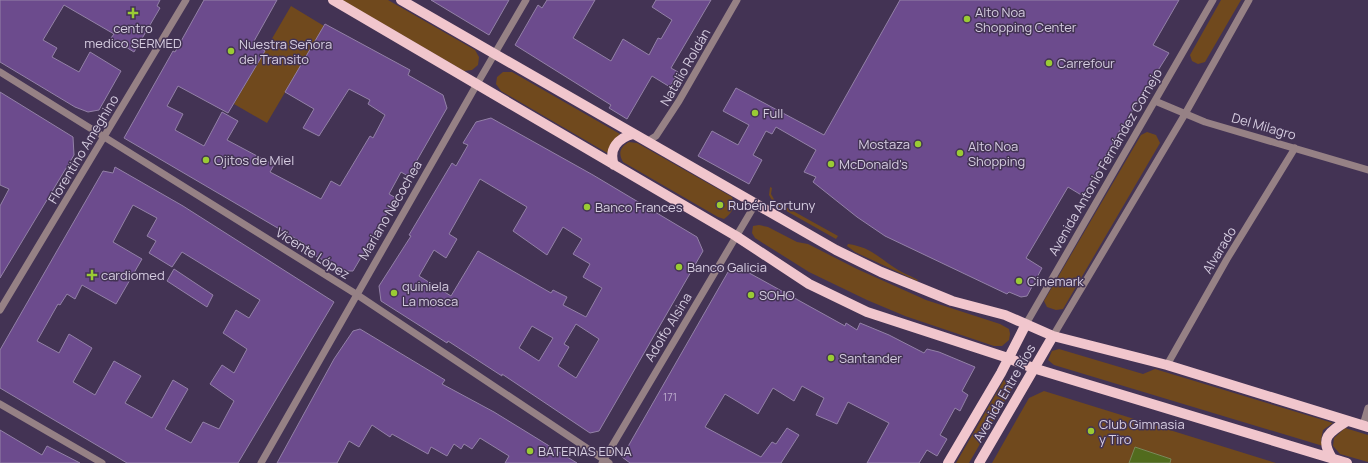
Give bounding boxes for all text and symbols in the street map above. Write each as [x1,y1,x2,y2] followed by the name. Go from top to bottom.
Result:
[975,3,1077,36] place label: Alto Noa Shopping Center
[127,7,139,19] marker: centro medico SERMED
[962,14,972,24] marker: Alto Noa Shopping Center
[84,19,182,52] place label: centro medico SERMED
[656,25,714,109] street label: Natalio Roldán
[239,35,332,68] place label: Nuestra Señora del Transito
[226,46,236,56] marker: Nuestra Señora del Transito
[1057,54,1115,72] place label: Carrefour
[1044,58,1054,68] marker: Carrefour
[1044,65,1166,259] street label: Avenida Antonio Fernández Cornejo
[43,91,123,207] street label: Florentino Ameghino
[763,104,783,122] place label: Full
[750,108,760,118] marker: Full
[1230,108,1299,144] street label: Del Milagro
[858,135,910,153] place label: Mostaza
[968,137,1025,170] place label: Alto Noa Shopping
[913,139,923,149] marker: Mostaza
[955,148,965,158] marker: Alto Noa Shopping
[214,151,294,169] place label: Ojitos de Miel
[201,155,211,165] marker: Ojitos de Miel
[839,155,908,173] place label: McDonald's
[354,157,426,263] street label: Mariano Necochea
[826,159,836,169] marker: McDonald's
[728,196,815,214] place label: Rubén Fortuny
[595,198,683,216] place label: Banco Frances
[715,200,725,210] marker: Rubén Fortuny
[582,202,592,212] marker: Banco Frances
[272,223,354,283] street label: Vicente López
[1198,223,1240,277] street label: Alvarado
[687,258,767,276] place label: Banco Galicia
[674,262,684,272] marker: Banco Galicia
[101,266,165,284] place label: cardiomed
[86,269,98,281] marker: cardiomed
[1027,272,1084,290] place label: Cinemark
[1014,276,1024,286] marker: Cinemark
[402,277,458,310] place label: quiniela La mosca
[759,286,795,304] place label: SOHO
[389,288,399,298] marker: quiniela La mosca
[640,289,696,365] street label: Adolfo Alsina
[746,290,756,300] marker: SOHO
[969,340,1040,445] street label: Avenida Entre Ríos
[839,349,902,367] place label: Santander
[826,353,836,363] marker: Santander
[663,389,677,404] house number: 171
[1099,415,1185,448] place label: Club Gimnasia y Tiro
[1086,426,1096,436] marker: Club Gimnasia y Tiro
[538,442,632,460] place label: BATERIAS EDNA
[525,446,535,456] marker: BATERIAS EDNA

